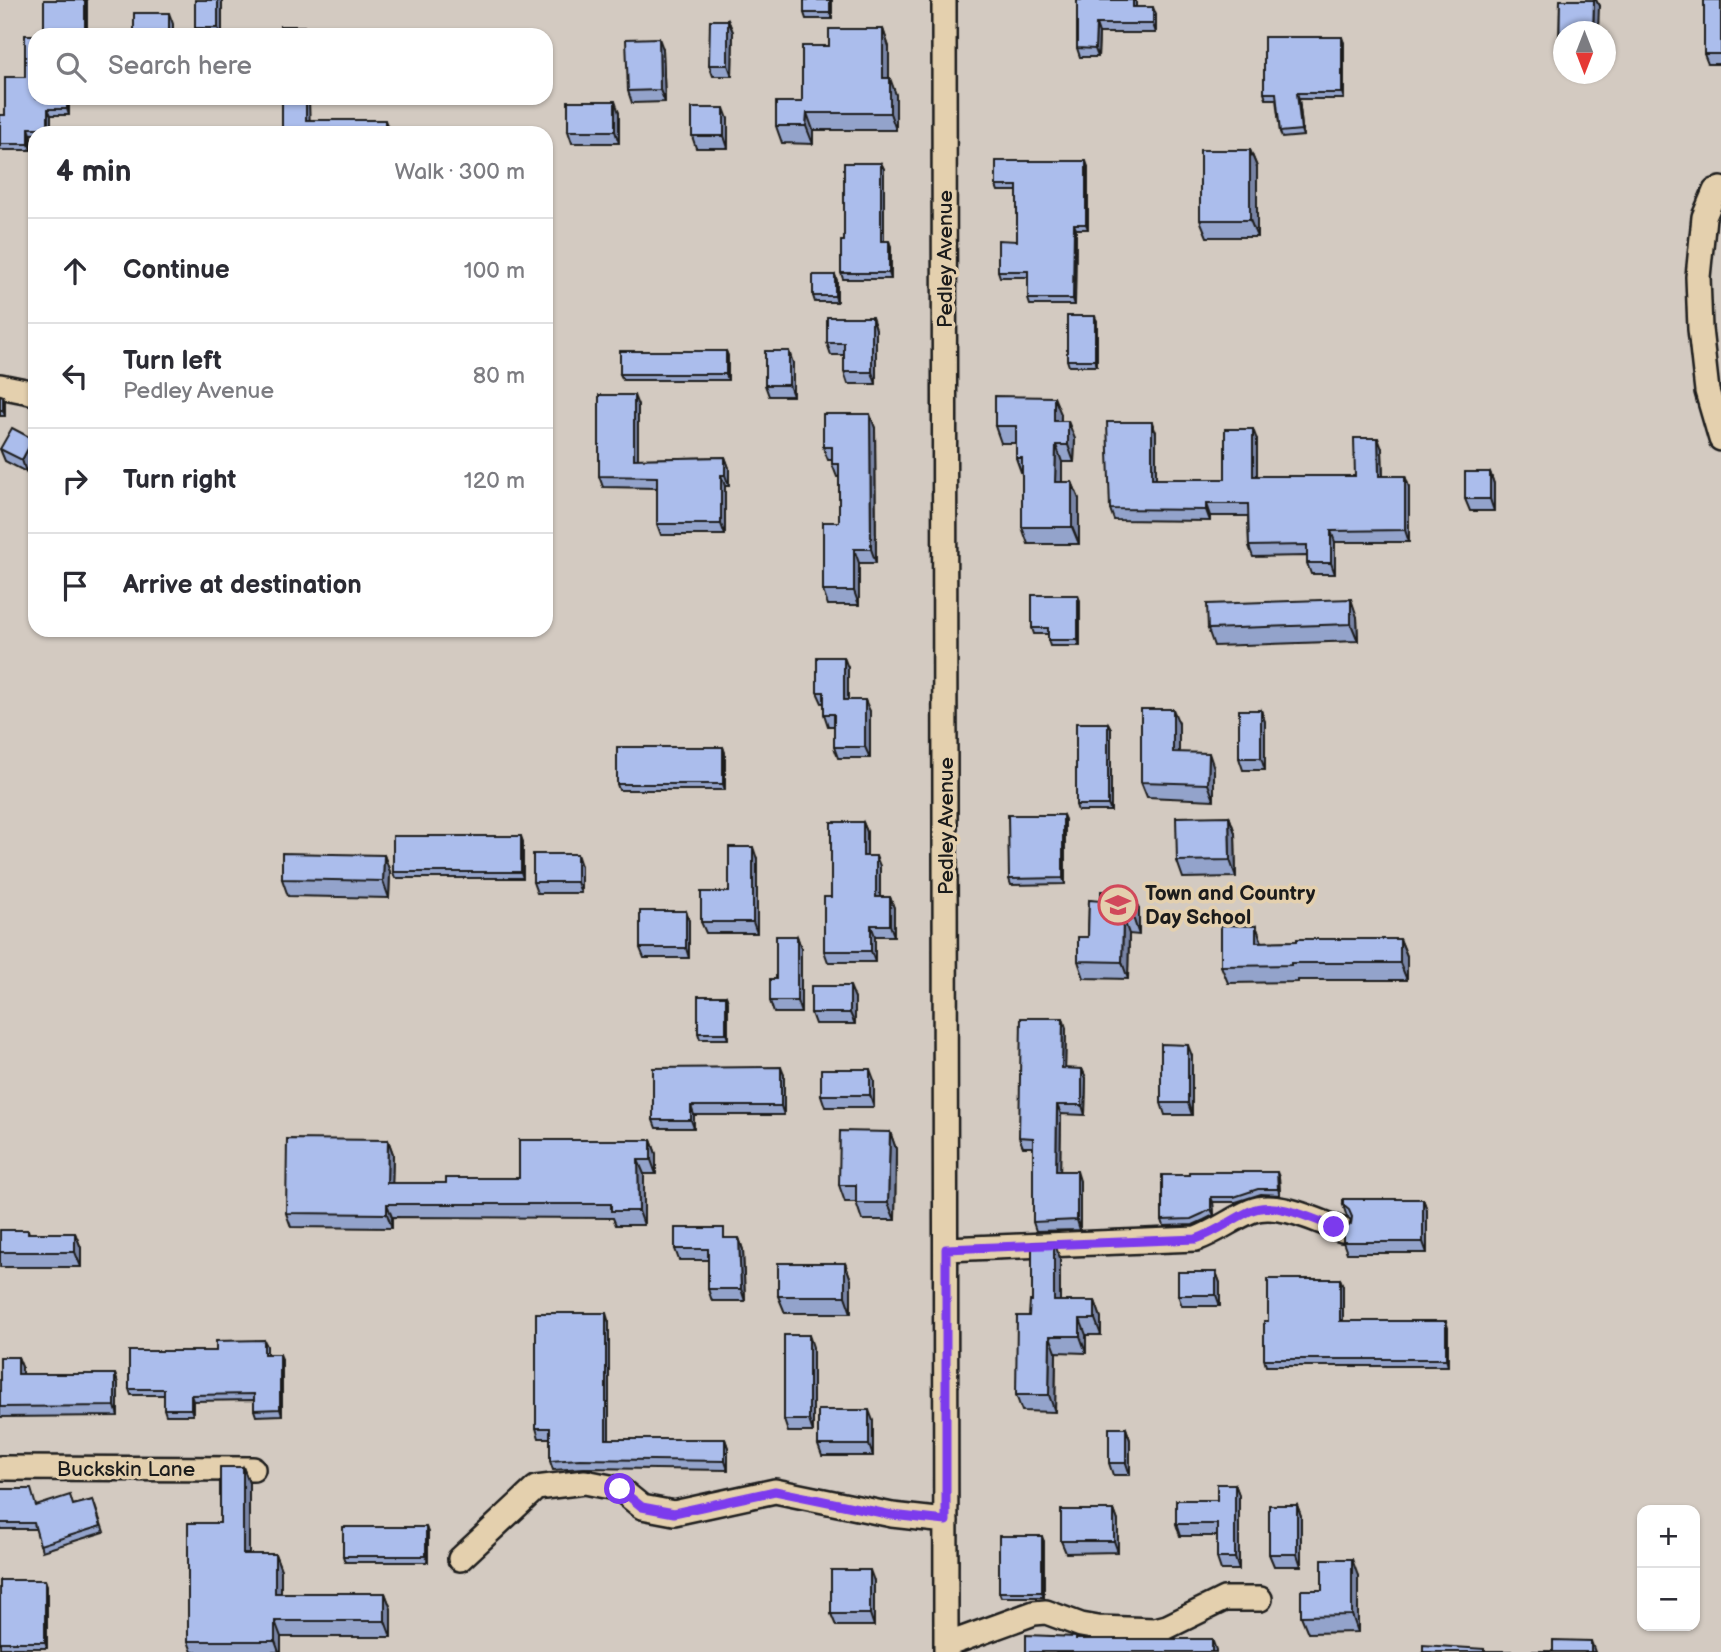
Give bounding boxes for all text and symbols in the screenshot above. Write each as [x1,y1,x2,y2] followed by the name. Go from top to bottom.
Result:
[1553,21,1616,84] north arrow
[28,28,553,105] search box
[52,48,90,86] icon: search
[108,51,252,82] text: Search here
[56,154,131,190] text: 4 min
[394,158,525,186] text: Walk · 300 m
[933,190,958,328] street label: Pedley Avenue
[56,252,94,290] icon: ahead
[123,255,230,286] text: Continue
[464,257,525,285] text: 100 m
[123,346,222,377] text: Turn left
[56,357,94,395] icon: left
[473,362,525,390] text: 80 m
[123,377,274,405] text: Pedley Avenue
[56,462,94,500] icon: right
[123,465,236,496] text: Turn right
[464,467,525,495] text: 120 m
[56,567,94,605] icon: arrive
[123,570,362,601] text: Arrive at destination
[934,757,959,895] street label: Pedley Avenue
[1145,881,1316,930] place label: Town and Country Day School
[1097,884,1139,926] school or university icon: Town and Country Day School
[1318,1211,1349,1242] route end
[57,1457,195,1482] street label: Buckskin Lane
[604,1473,635,1504] route start
[1637,1505,1700,1631] map controls
[1637,1505,1700,1568] button: +
[1637,1568,1700,1631] button: −

